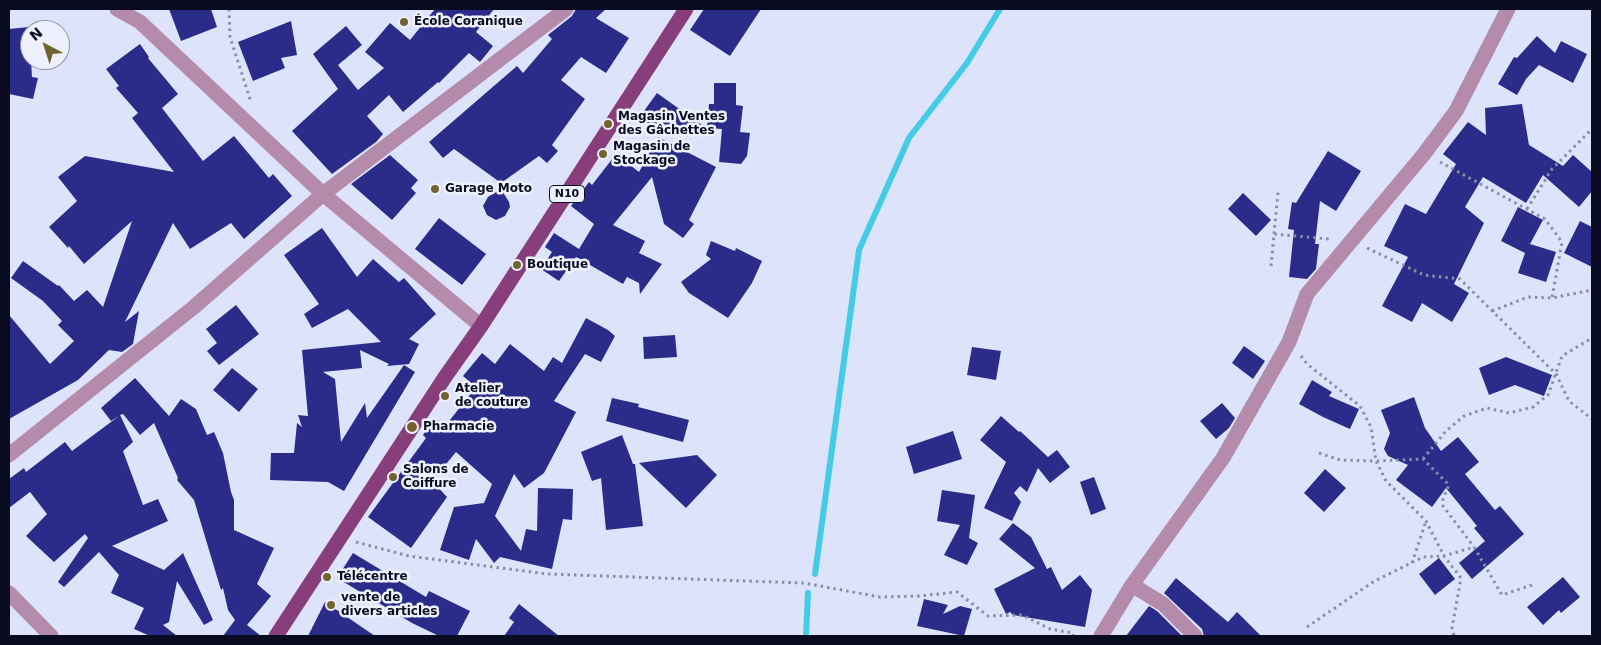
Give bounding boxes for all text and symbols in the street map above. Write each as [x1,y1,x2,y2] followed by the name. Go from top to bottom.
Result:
[414,15,523,29] place label: École Coranique
[398,16,410,28] marker: École Coranique
[20,20,70,70] north arrow
[26,24,46,44] text: N
[618,110,725,138] place label: Magasin Ventes des Gâchettes
[602,118,614,130] marker: Magasin Ventes des Gâchettes
[613,140,690,168] place label: Magasin de Stockage
[597,148,609,160] marker: Magasin de Stockage
[445,182,532,196] place label: Garage Moto
[429,183,441,195] marker: Garage Moto
[550,185,584,202] road number: N10
[527,258,588,272] place label: Boutique
[511,259,523,271] marker: Boutique
[455,382,528,410] place label: Atelier de couture
[439,390,451,402] marker: Atelier de couture
[405,420,419,434] marker: Pharmacie
[423,420,494,434] place label: Pharmacie
[403,463,469,491] place label: Salons de Coiffure
[387,471,399,483] marker: Salons de Coiffure
[337,570,408,584] place label: Télécentre
[321,571,333,583] marker: Télécentre
[341,591,437,619] place label: vente de divers articles
[325,599,337,611] marker: vente de divers articles

